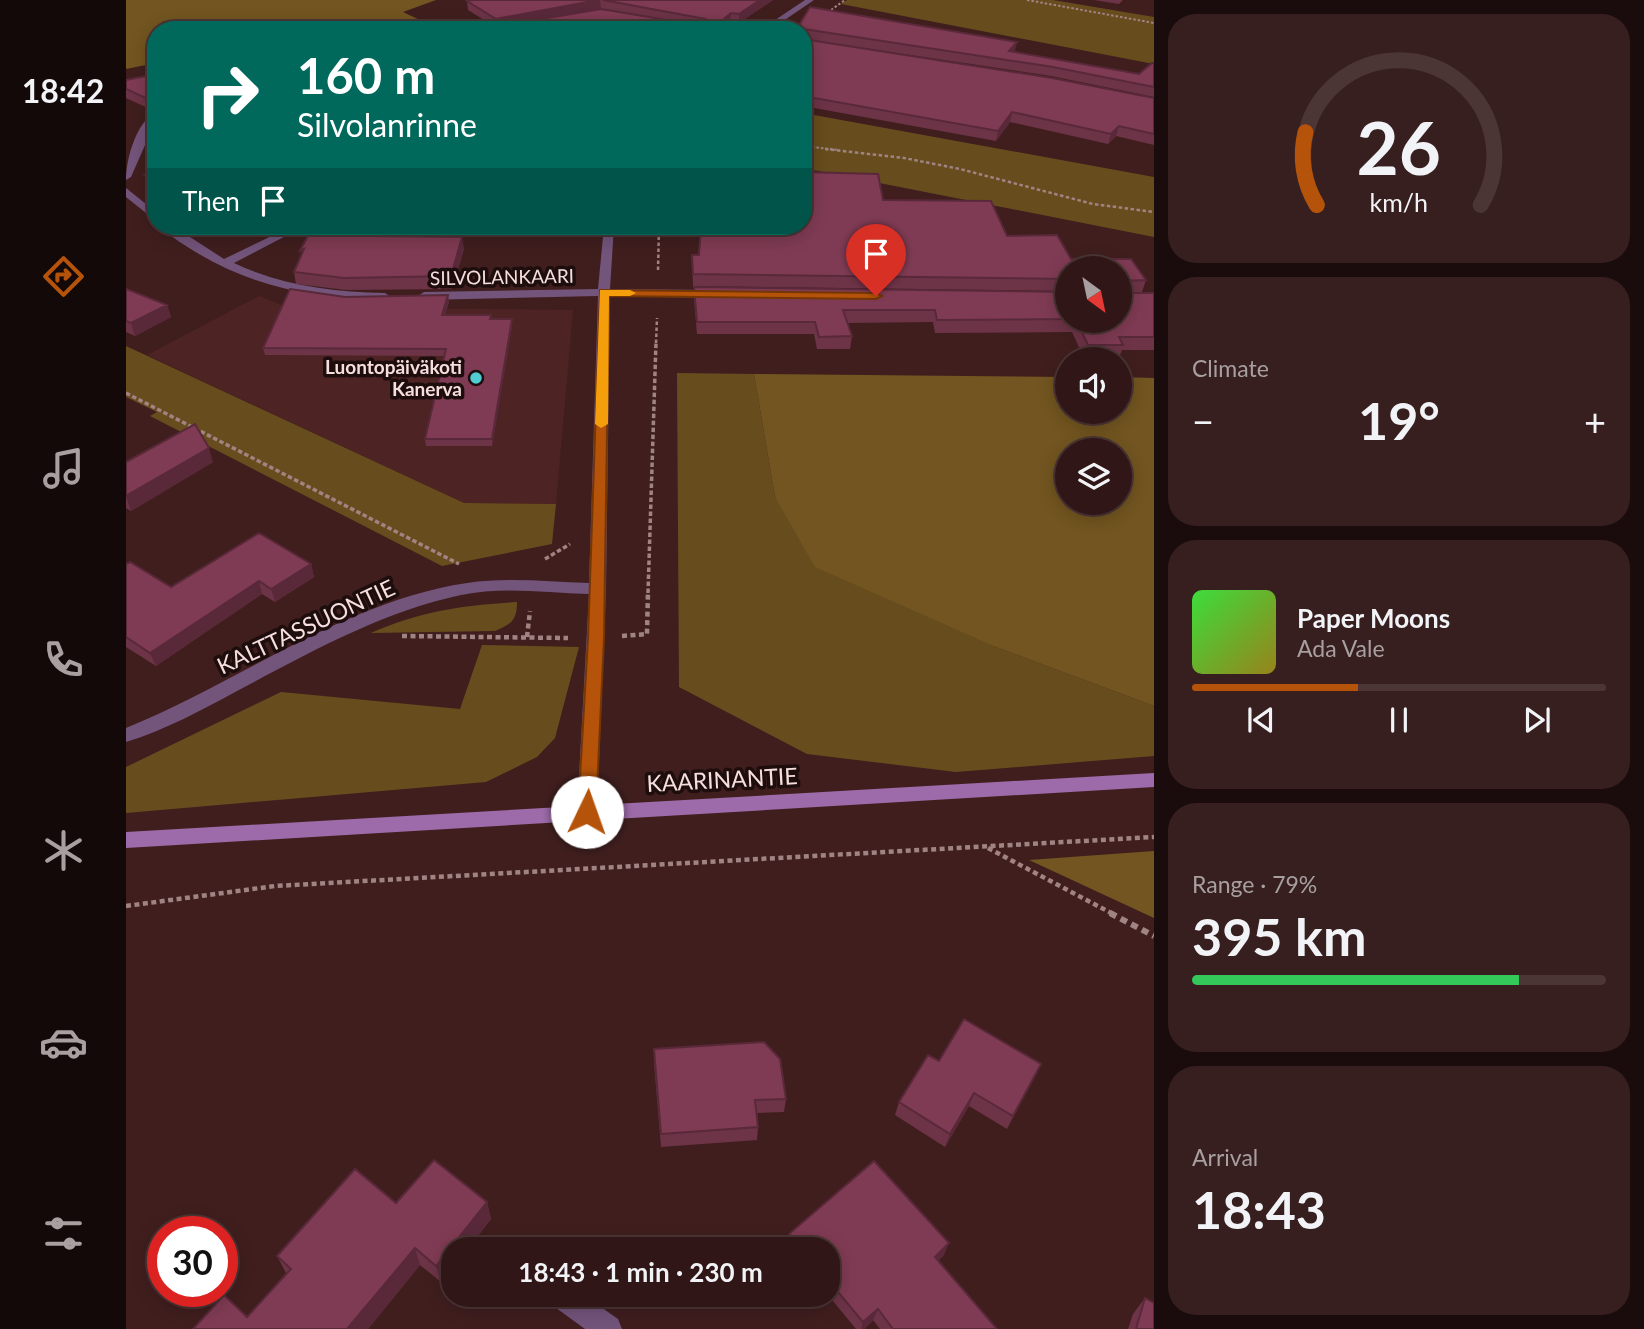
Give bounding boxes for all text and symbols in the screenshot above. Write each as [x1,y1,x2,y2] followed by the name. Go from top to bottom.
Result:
[297,46,435,104] text: 160 m
[182,49,273,140] icon: right
[22,71,104,110] text: 18:42
[1357,103,1441,191] text: 26
[297,105,477,144] text: Silvolanrinne
[254,182,292,220] icon: arrive
[182,185,240,217] text: Then
[1370,186,1428,216] text: km/h
[846,224,906,296] pin
[857,235,895,273] icon: arrive
[39,252,88,301] icon: directions
[1055,256,1132,332] north arrow
[1055,256,1132,515] map controls
[430,264,574,289] street label: SILVOLANKAARI
[1055,347,1132,424] button: sound
[1192,354,1269,382] text: Climate
[325,355,462,400] place label: Luontopäiväkoti Kanerva
[468,370,484,386] marker: Luontopäiväkoti Kanerva
[1358,389,1440,451] text: 19°
[1192,398,1214,444] text: −
[1584,398,1606,444] text: +
[1055,438,1132,515] button: layers
[39,444,88,493] icon: music
[212,573,399,680] street label: KALTTASSUONTIE
[1297,602,1450,634] text: Paper Moons
[1297,634,1385,662] text: Ada Vale
[39,635,88,684] icon: phone
[1242,701,1280,739] icon: previous
[1380,701,1418,739] icon: pause
[1518,701,1556,739] icon: next
[646,761,798,797] street label: KAARINANTIE
[550,775,624,849] position arrow
[39,826,88,875] icon: climate
[1192,870,1317,898] text: Range · 79%
[1192,905,1366,967] text: 395 km
[39,1018,88,1067] icon: car
[1192,1143,1258,1171] text: Arrival
[1192,1178,1326,1240] text: 18:43
[39,1209,88,1258] icon: filters
[147,1216,238,1307] speed limit sign: 30
[518,1256,763,1288] text: 18:43 · 1 min · 230 m

